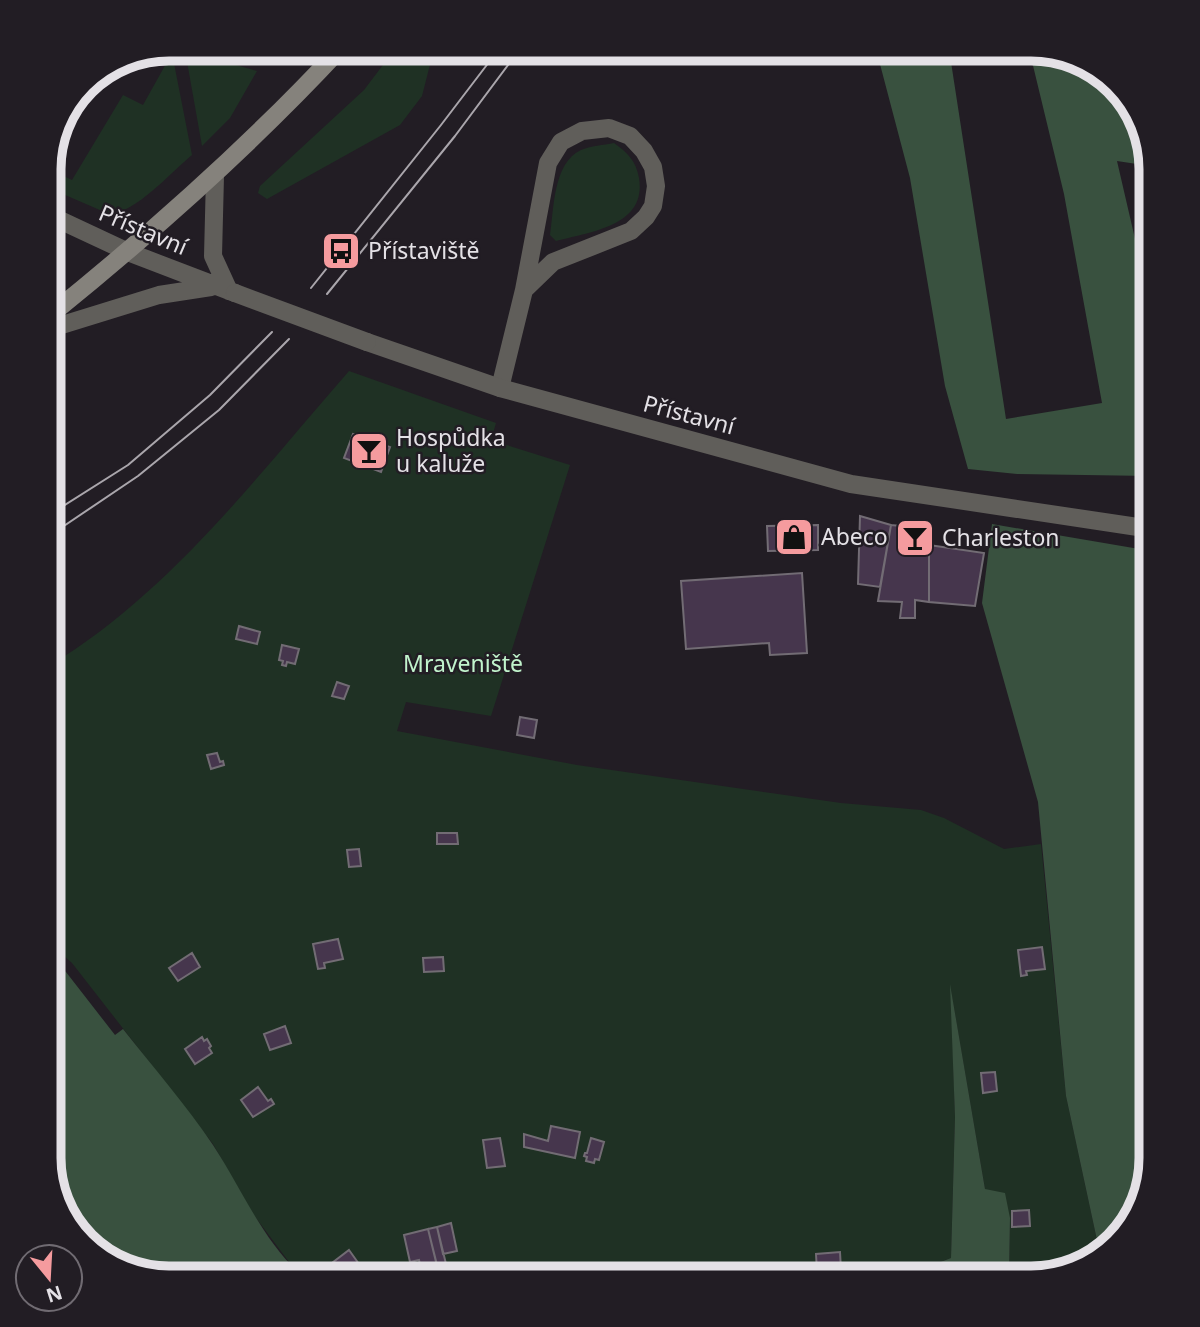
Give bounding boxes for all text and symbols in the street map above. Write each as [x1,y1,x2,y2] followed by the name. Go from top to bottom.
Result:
[94,196,194,262] street label: Přístavní
[320,230,362,272] bus stop icon: Přístaviště
[368,234,479,266] place label: Přístaviště
[640,386,740,442] street label: Přístavní
[396,421,506,479] place label: Hospůdka u kaluže
[348,430,390,472] bar icon: Hospůdka u kaluže
[773,516,815,558] shop icon: Abeco
[894,517,936,559] bar icon: Charleston
[821,520,888,552] place label: Abeco
[942,521,1060,553] place label: Charleston
[403,647,523,679] park label: Mraveniště
[14,1243,84,1313] north arrow
[43,1279,66,1309] text: N

